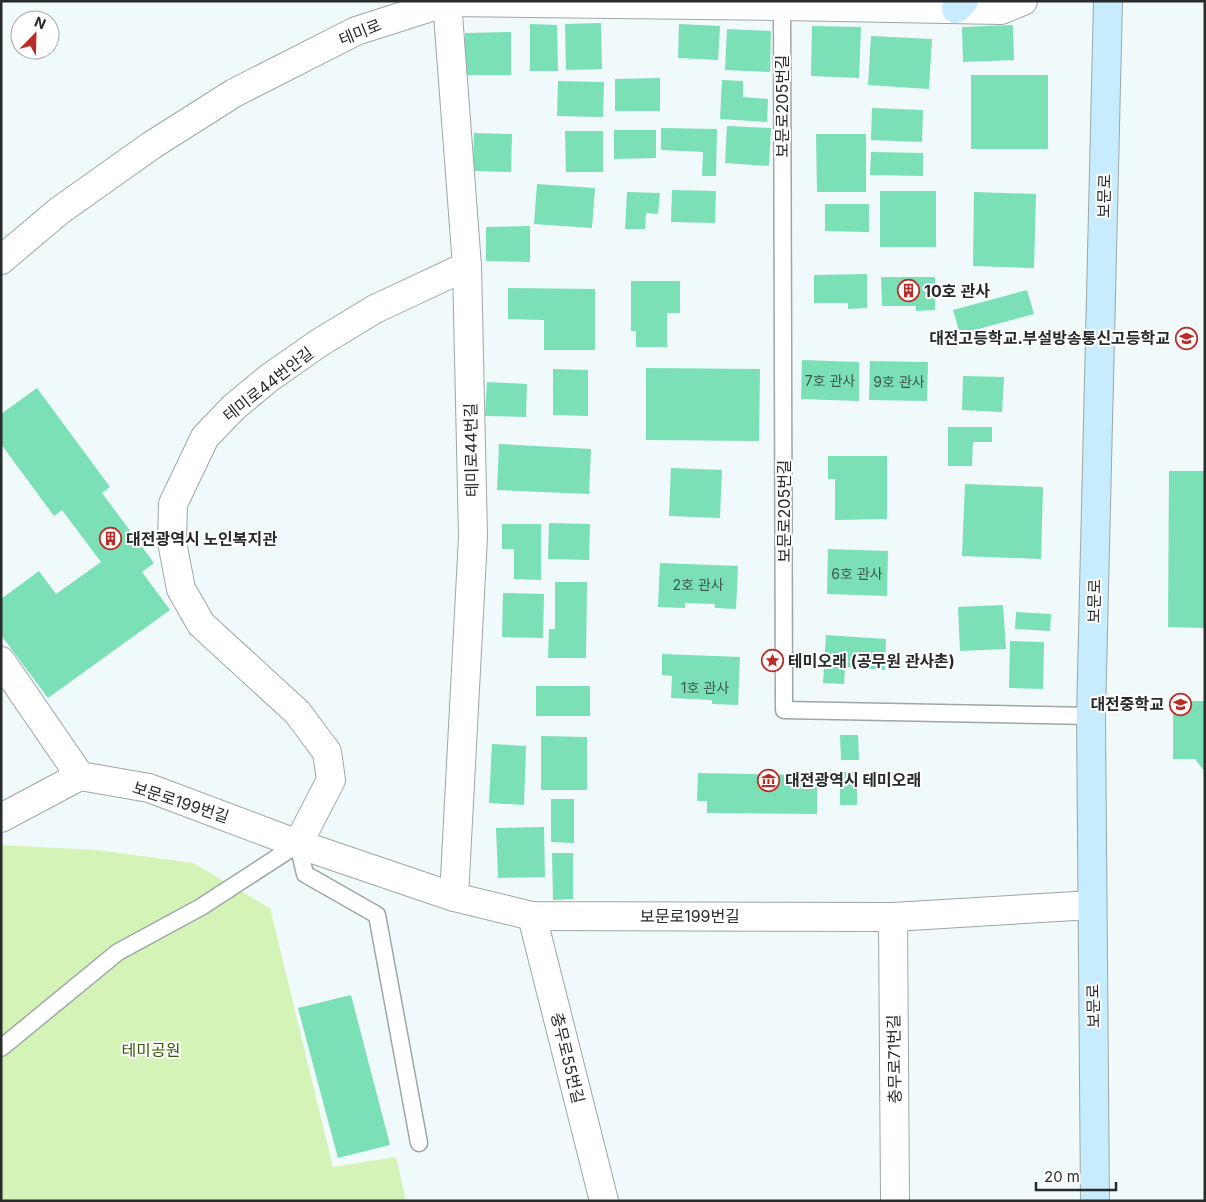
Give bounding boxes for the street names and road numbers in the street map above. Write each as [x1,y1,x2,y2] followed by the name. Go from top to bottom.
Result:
[336,14,384,50] street label: 테미로
[772,54,792,158] street label: 보문로205번길
[1094,173,1114,218] street label: 보문로
[219,343,317,425] street label: 테미로44번안길
[460,403,482,497] street label: 테미로44번길
[774,459,794,563] street label: 보문로205번길
[1084,578,1104,623] street label: 보문로
[130,777,232,827] street label: 보문로199번길
[640,906,740,926] street label: 보문로199번길
[1083,983,1103,1028] street label: 보문로
[547,1010,589,1106] street label: 충무로55번길
[883,1014,905,1104] street label: 충무로71번길

